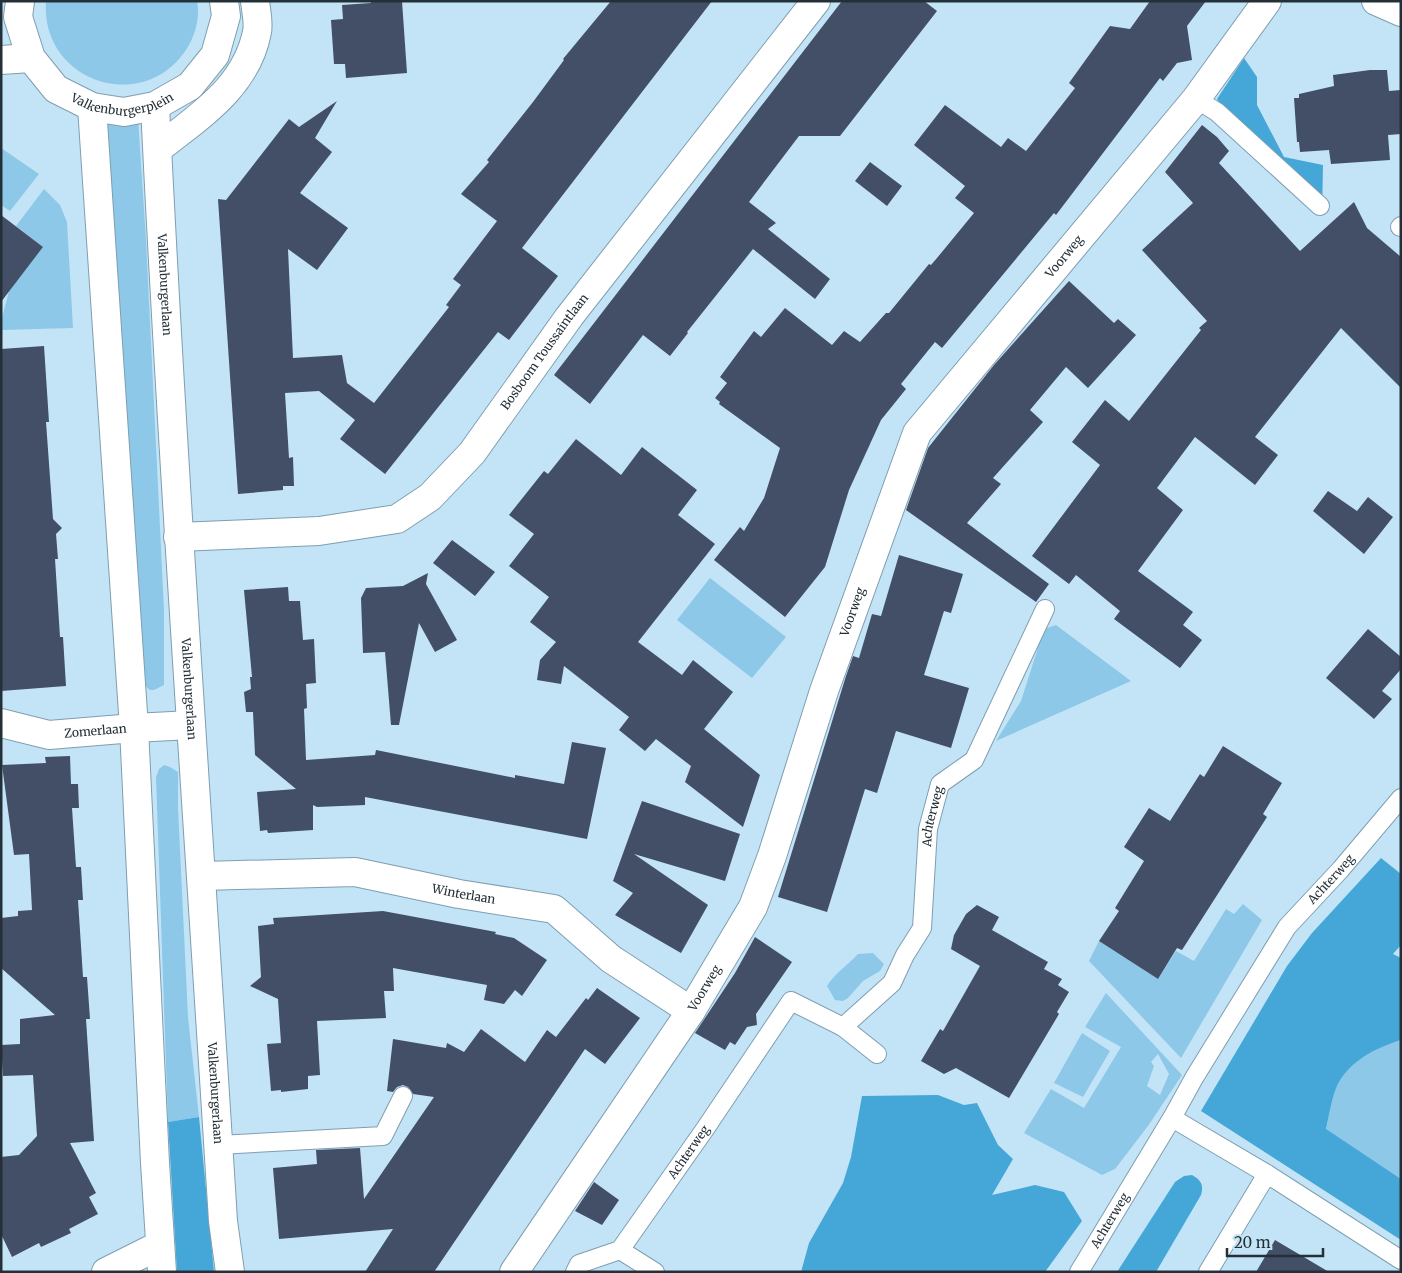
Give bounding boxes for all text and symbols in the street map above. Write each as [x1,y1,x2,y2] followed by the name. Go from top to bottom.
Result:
[69,86,175,100] street label: Valkenburgerplein
[68,89,176,119] text: Valkenburgerplein
[1041,231,1087,281] street label: Voorweg
[154,232,175,336] street label: Valkenburgerlaan
[497,291,591,413] street label: Bosboom Toussaintlaan
[836,584,868,639] street label: Voorweg
[178,637,200,740] street label: Valkenburgerlaan
[63,721,127,741] street label: Zomerlaan
[919,784,946,848] street label: Achterweg
[1304,850,1358,908] street label: Achterweg
[430,880,497,907] street label: Winterlaan
[684,962,724,1014] street label: Voorweg
[205,1041,226,1145] street label: Valkenburgerlaan
[664,1121,713,1182] street label: Achterweg
[1087,1189,1132,1252] street label: Achterweg
[1227,1226,1323,1258] scale bar
[1234,1233,1271,1252] text: 20 m

